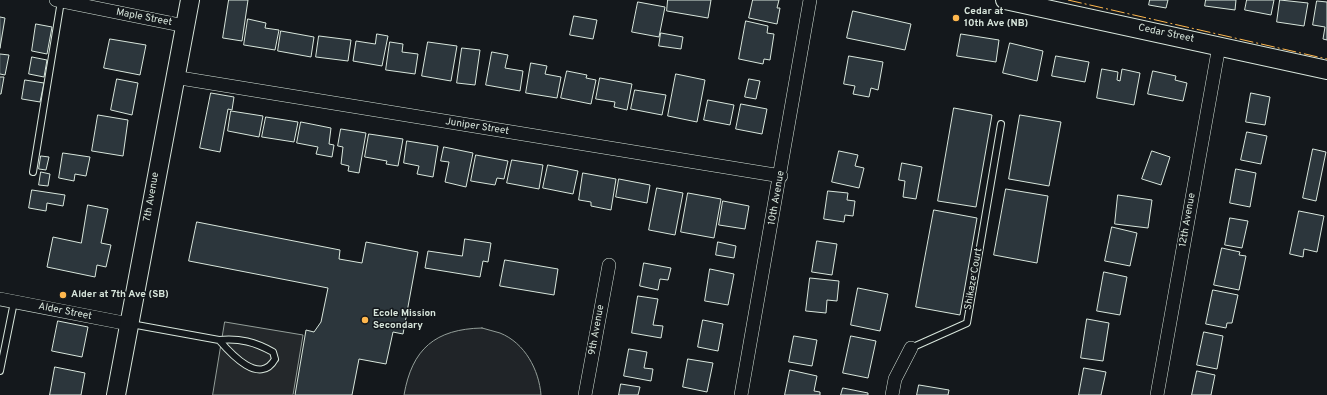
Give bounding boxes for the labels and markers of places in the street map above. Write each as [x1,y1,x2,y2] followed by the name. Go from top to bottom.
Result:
[964,6,1028,30] place label: Cedar at 10th Ave (NB)
[951,13,961,23] marker: Cedar at 10th Ave (NB)
[71,289,169,301] place label: Alder at 7th Ave (SB)
[58,290,68,300] marker: Alder at 7th Ave (SB)
[373,308,436,332] place label: Ecole Mission Secondary
[360,315,370,325] marker: Ecole Mission Secondary

